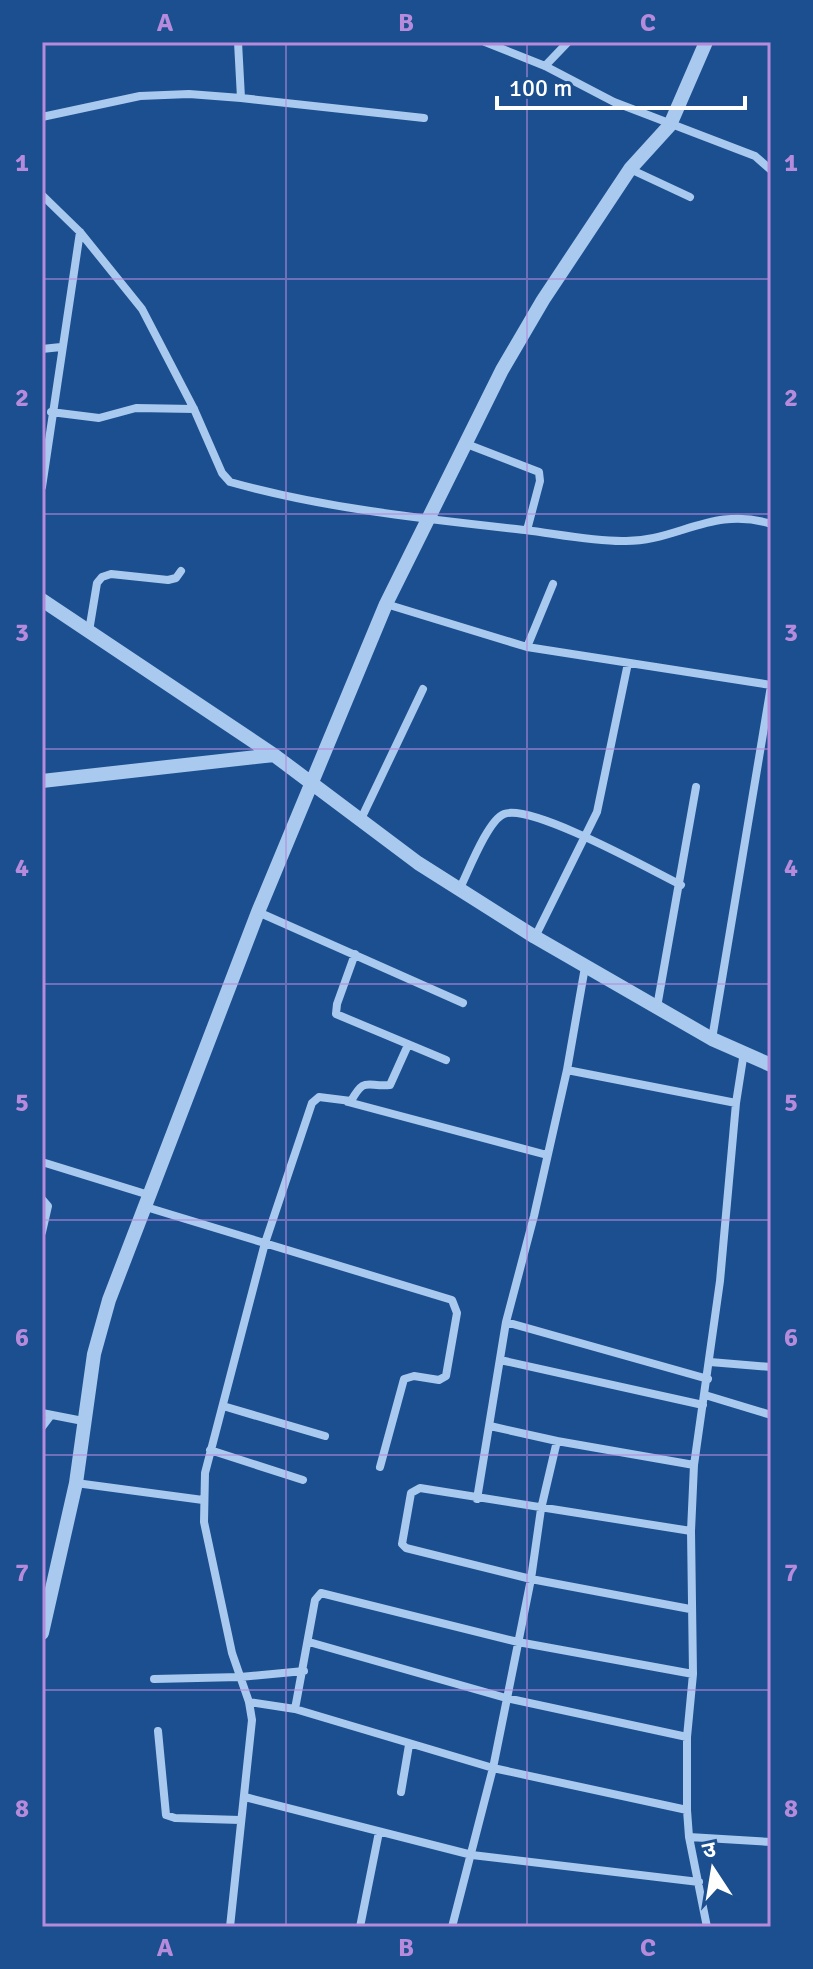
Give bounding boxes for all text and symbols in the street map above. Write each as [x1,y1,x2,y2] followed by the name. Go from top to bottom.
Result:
[157,7,174,39] text: A
[398,7,414,39] text: B
[640,7,656,39] text: C
[497,60,745,110] scale bar
[509,73,572,103] text: 100 m
[15,147,29,179] text: 1
[784,147,798,179] text: 1
[15,382,29,414] text: 2
[784,382,798,414] text: 2
[15,617,29,649] text: 3
[784,617,798,649] text: 3
[15,852,29,884] text: 4
[784,852,798,884] text: 4
[15,1087,29,1119] text: 5
[784,1087,798,1119] text: 5
[15,1322,29,1354] text: 6
[784,1322,798,1354] text: 6
[15,1557,29,1589] text: 7
[784,1557,798,1589] text: 7
[15,1793,29,1825] text: 8
[784,1793,798,1825] text: 8
[673,1829,753,1909] north arrow
[700,1835,719,1864] text: उ
[157,1932,174,1964] text: A
[398,1932,414,1964] text: B
[640,1932,656,1964] text: C

